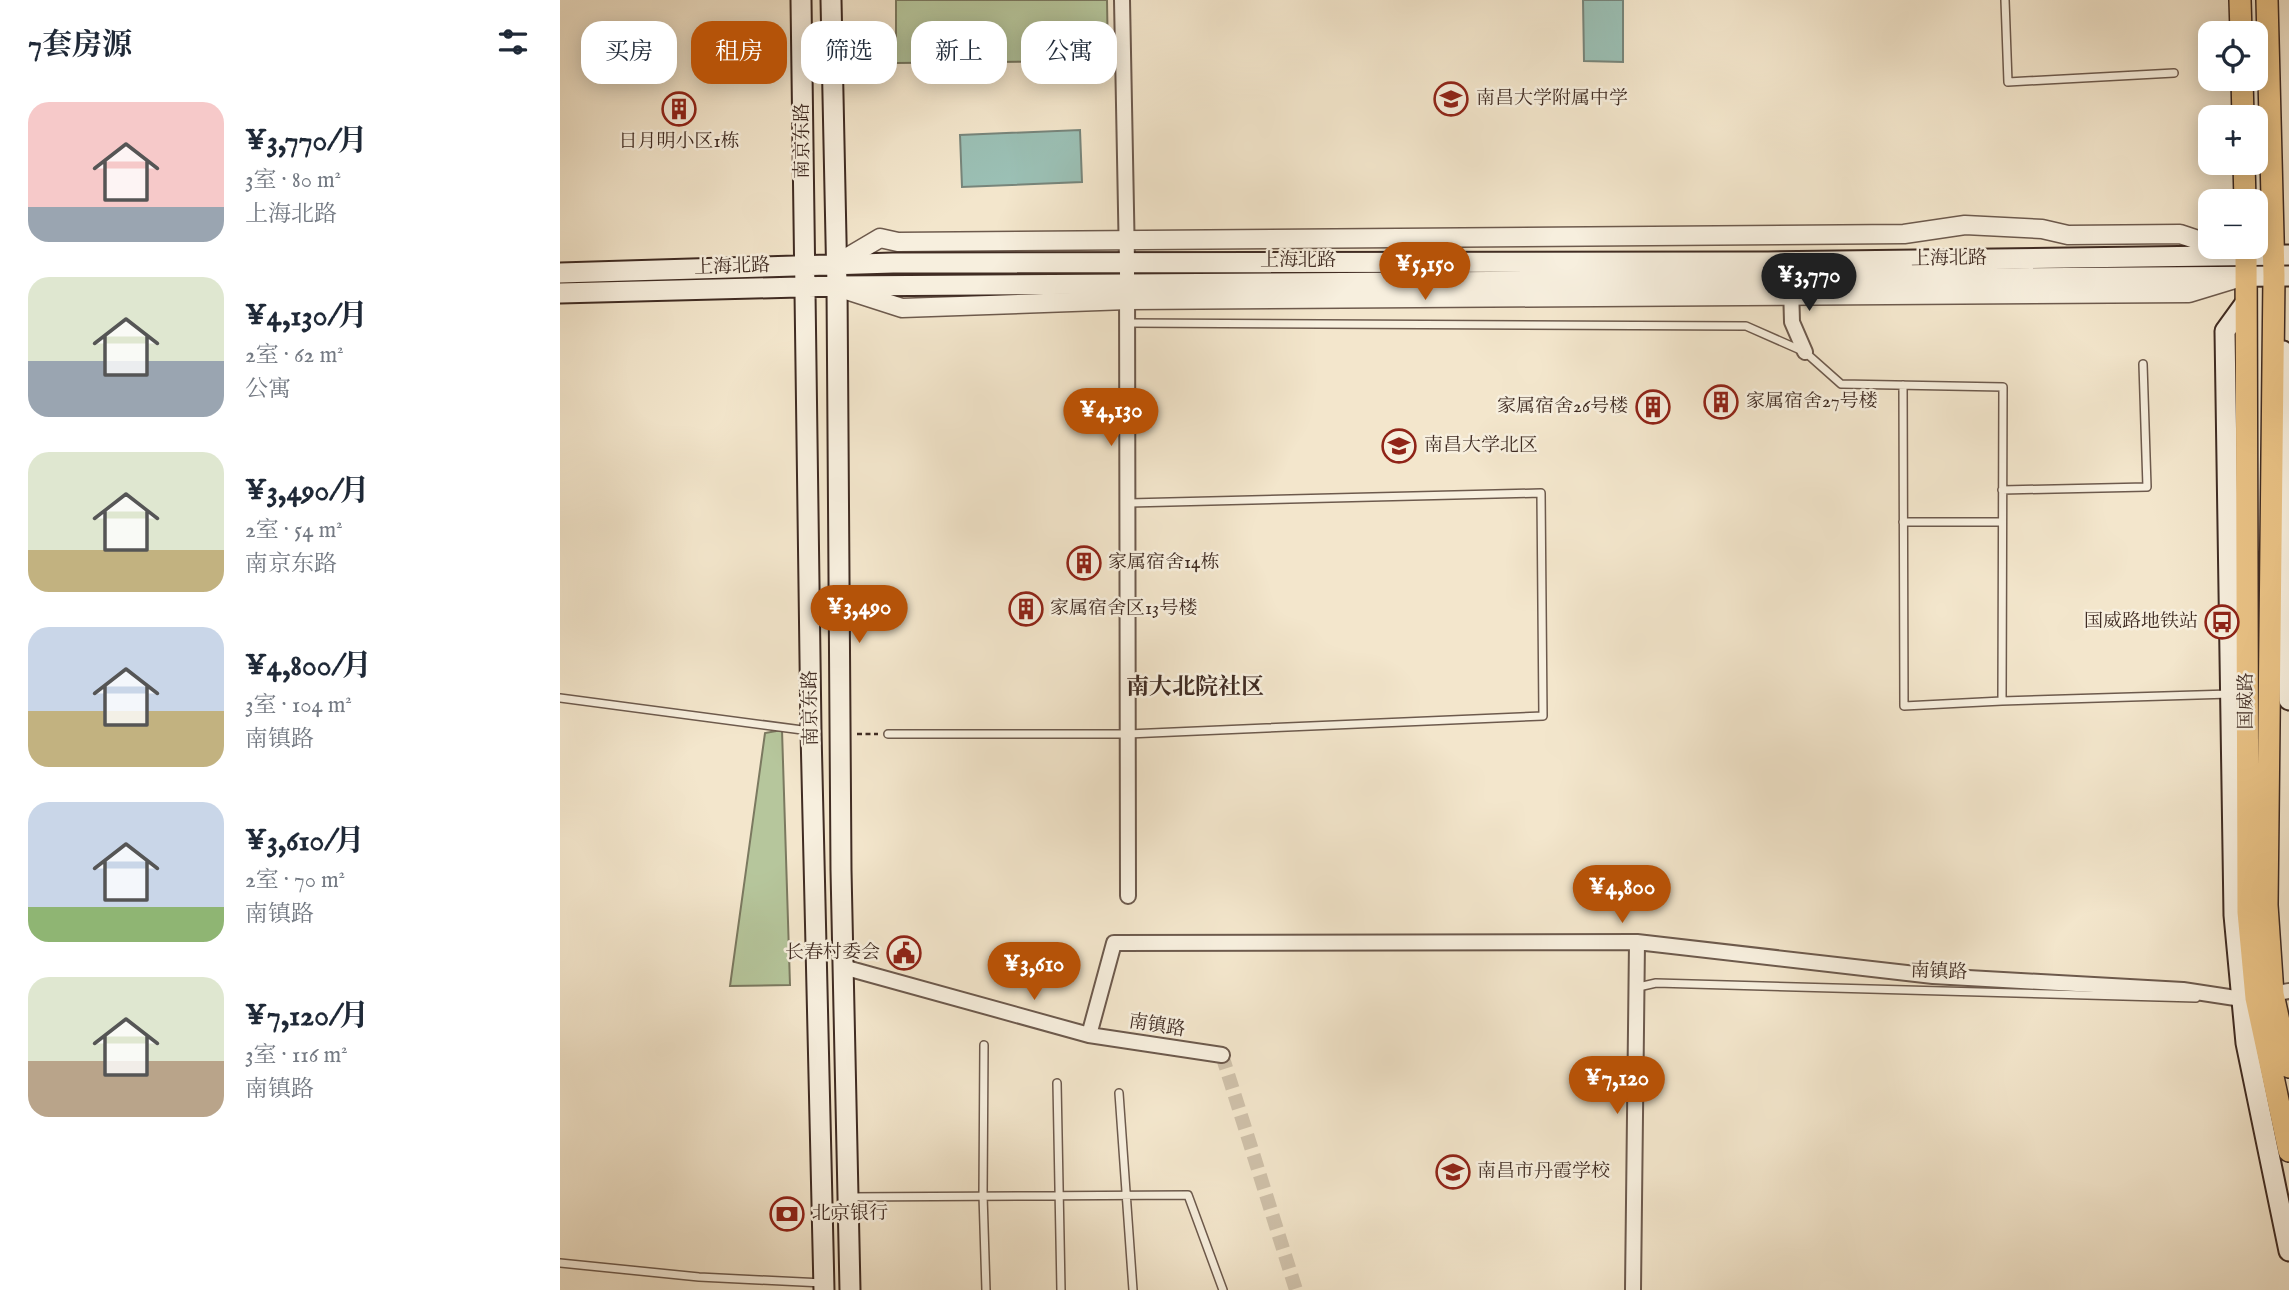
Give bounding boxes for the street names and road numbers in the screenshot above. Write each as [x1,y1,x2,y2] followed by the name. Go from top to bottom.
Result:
[791,103,815,179] street label: 南京东路
[1911,246,1987,272] street label: 上海北路
[1260,249,1336,273] street label: 上海北路
[694,254,770,280] street label: 上海北路
[798,670,824,746] street label: 南京东路
[2235,672,2259,730] street label: 国威路
[1910,959,1968,985] street label: 南镇路
[1127,1010,1187,1042] street label: 南镇路

